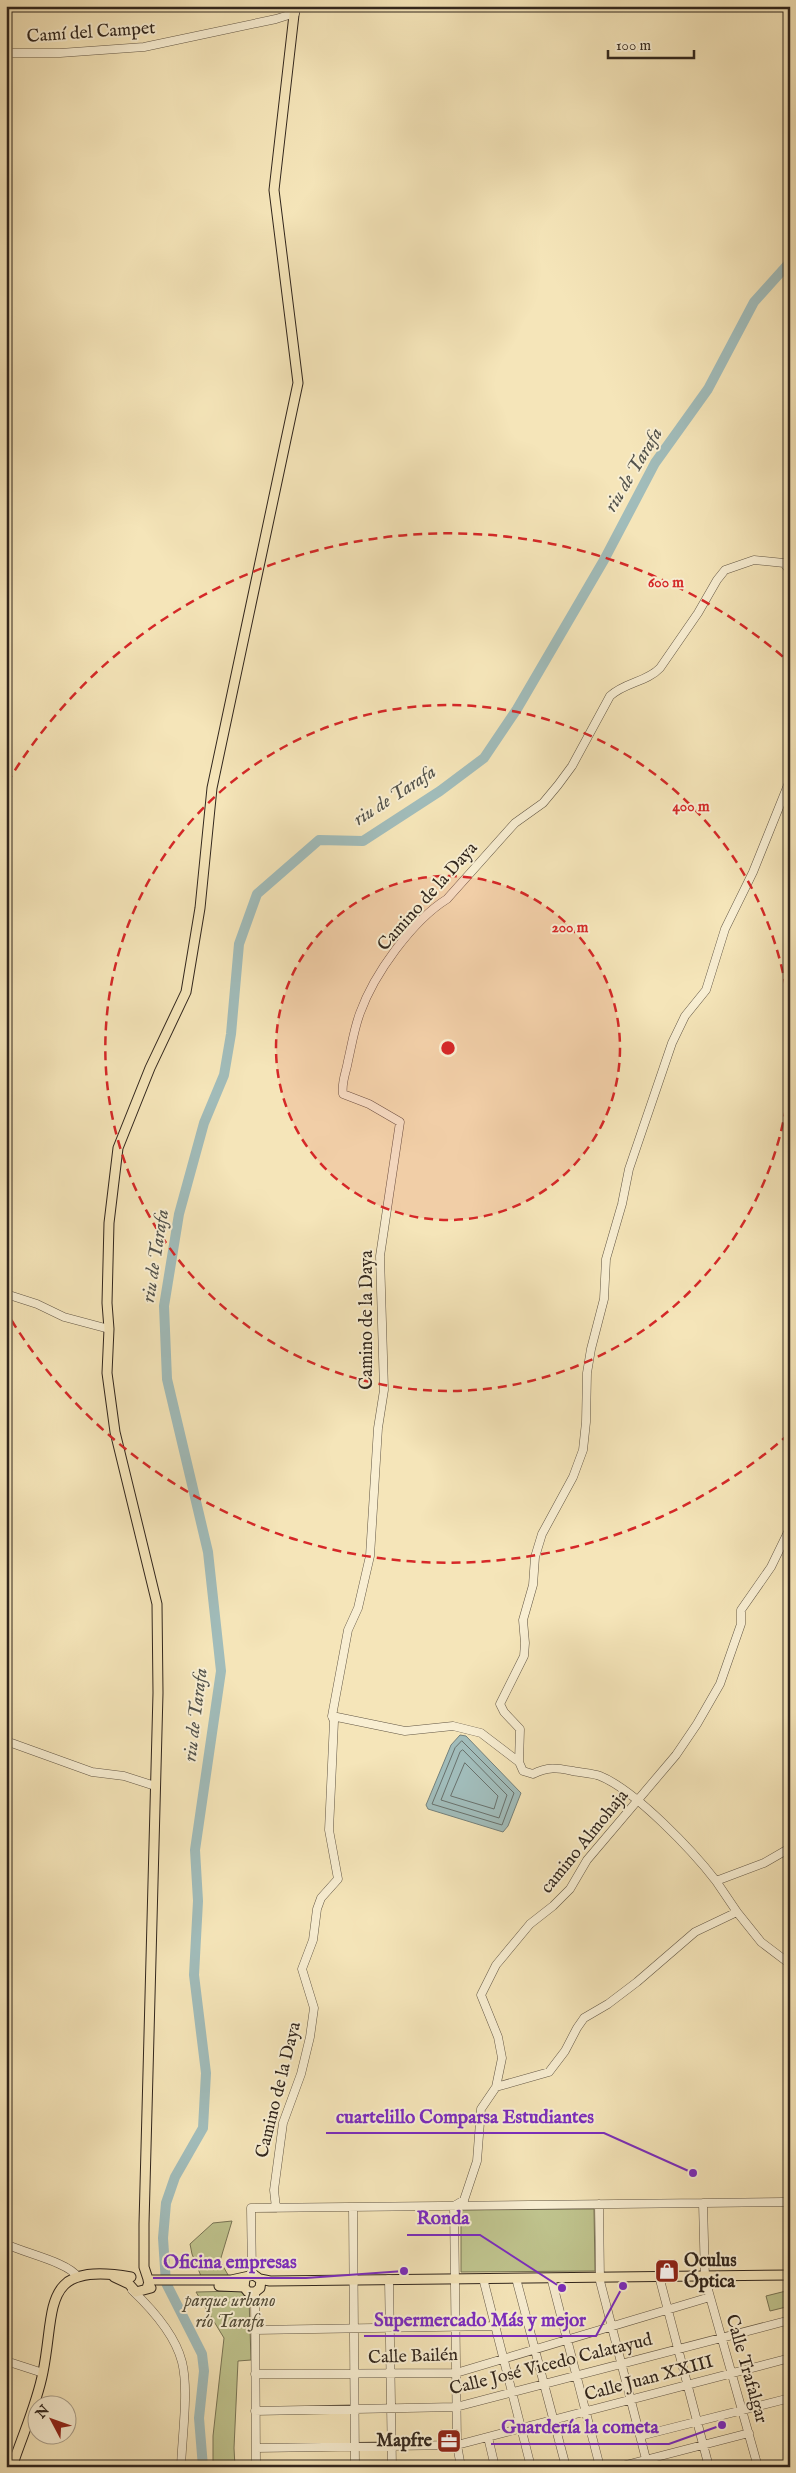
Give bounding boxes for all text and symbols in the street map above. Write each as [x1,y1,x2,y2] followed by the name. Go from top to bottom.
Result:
[26,17,156,49] street label: Camí del Campet
[608,28,695,60] scale bar
[616,36,652,55] text: 100 m
[599,423,669,517] water label: riu de Tarafa
[648,573,684,592] text: 600 m
[349,760,441,832] water label: riu de Tarafa
[673,797,710,816] text: 400 m
[373,837,483,957] street label: Camino de la Daya
[552,918,589,937] text: 200 m
[439,1039,457,1057] centre of rings
[137,1208,175,1304] water label: riu de Tarafa
[356,1250,379,1390] street label: Camino de la Daya
[178,1667,214,1763] water label: riu de Tarafa
[536,1785,634,1899] street label: camino Almohaja
[251,2019,307,2160] street label: Camino de la Daya
[326,2099,604,2133] callout: cuartelillo Comparsa Estudiantes
[336,2106,594,2130] text: cuartelillo Comparsa Estudiantes
[407,2201,480,2235] callout: Ronda
[416,2207,470,2231] text: Ronda
[153,2244,306,2278] callout: Oficina empresas
[684,2250,737,2294] place label: Oculus Óptica
[163,2251,297,2275] text: Oficina empresas
[654,2258,680,2284] shop icon: Oculus Óptica
[182,2290,275,2334] park label: parque urbano río Tarafa
[364,2302,596,2336] callout: Supermercado Más y mejor
[374,2309,587,2333] text: Supermercado Más y mejor
[719,2312,773,2426] street label: Calle Trafalgar
[447,2329,655,2401] street label: Calle José Vicedo Calatayud
[368,2344,459,2370] street label: Calle Bailén
[582,2351,716,2407] street label: Calle Juan XXIII
[28,2396,78,2446] north arrow
[32,2402,54,2423] text: N
[491,2410,669,2444] callout: Guardería la cometa
[501,2416,660,2440] text: Guardería la cometa
[436,2428,462,2454] office icon: Mapfre
[376,2430,433,2453] place label: Mapfre

